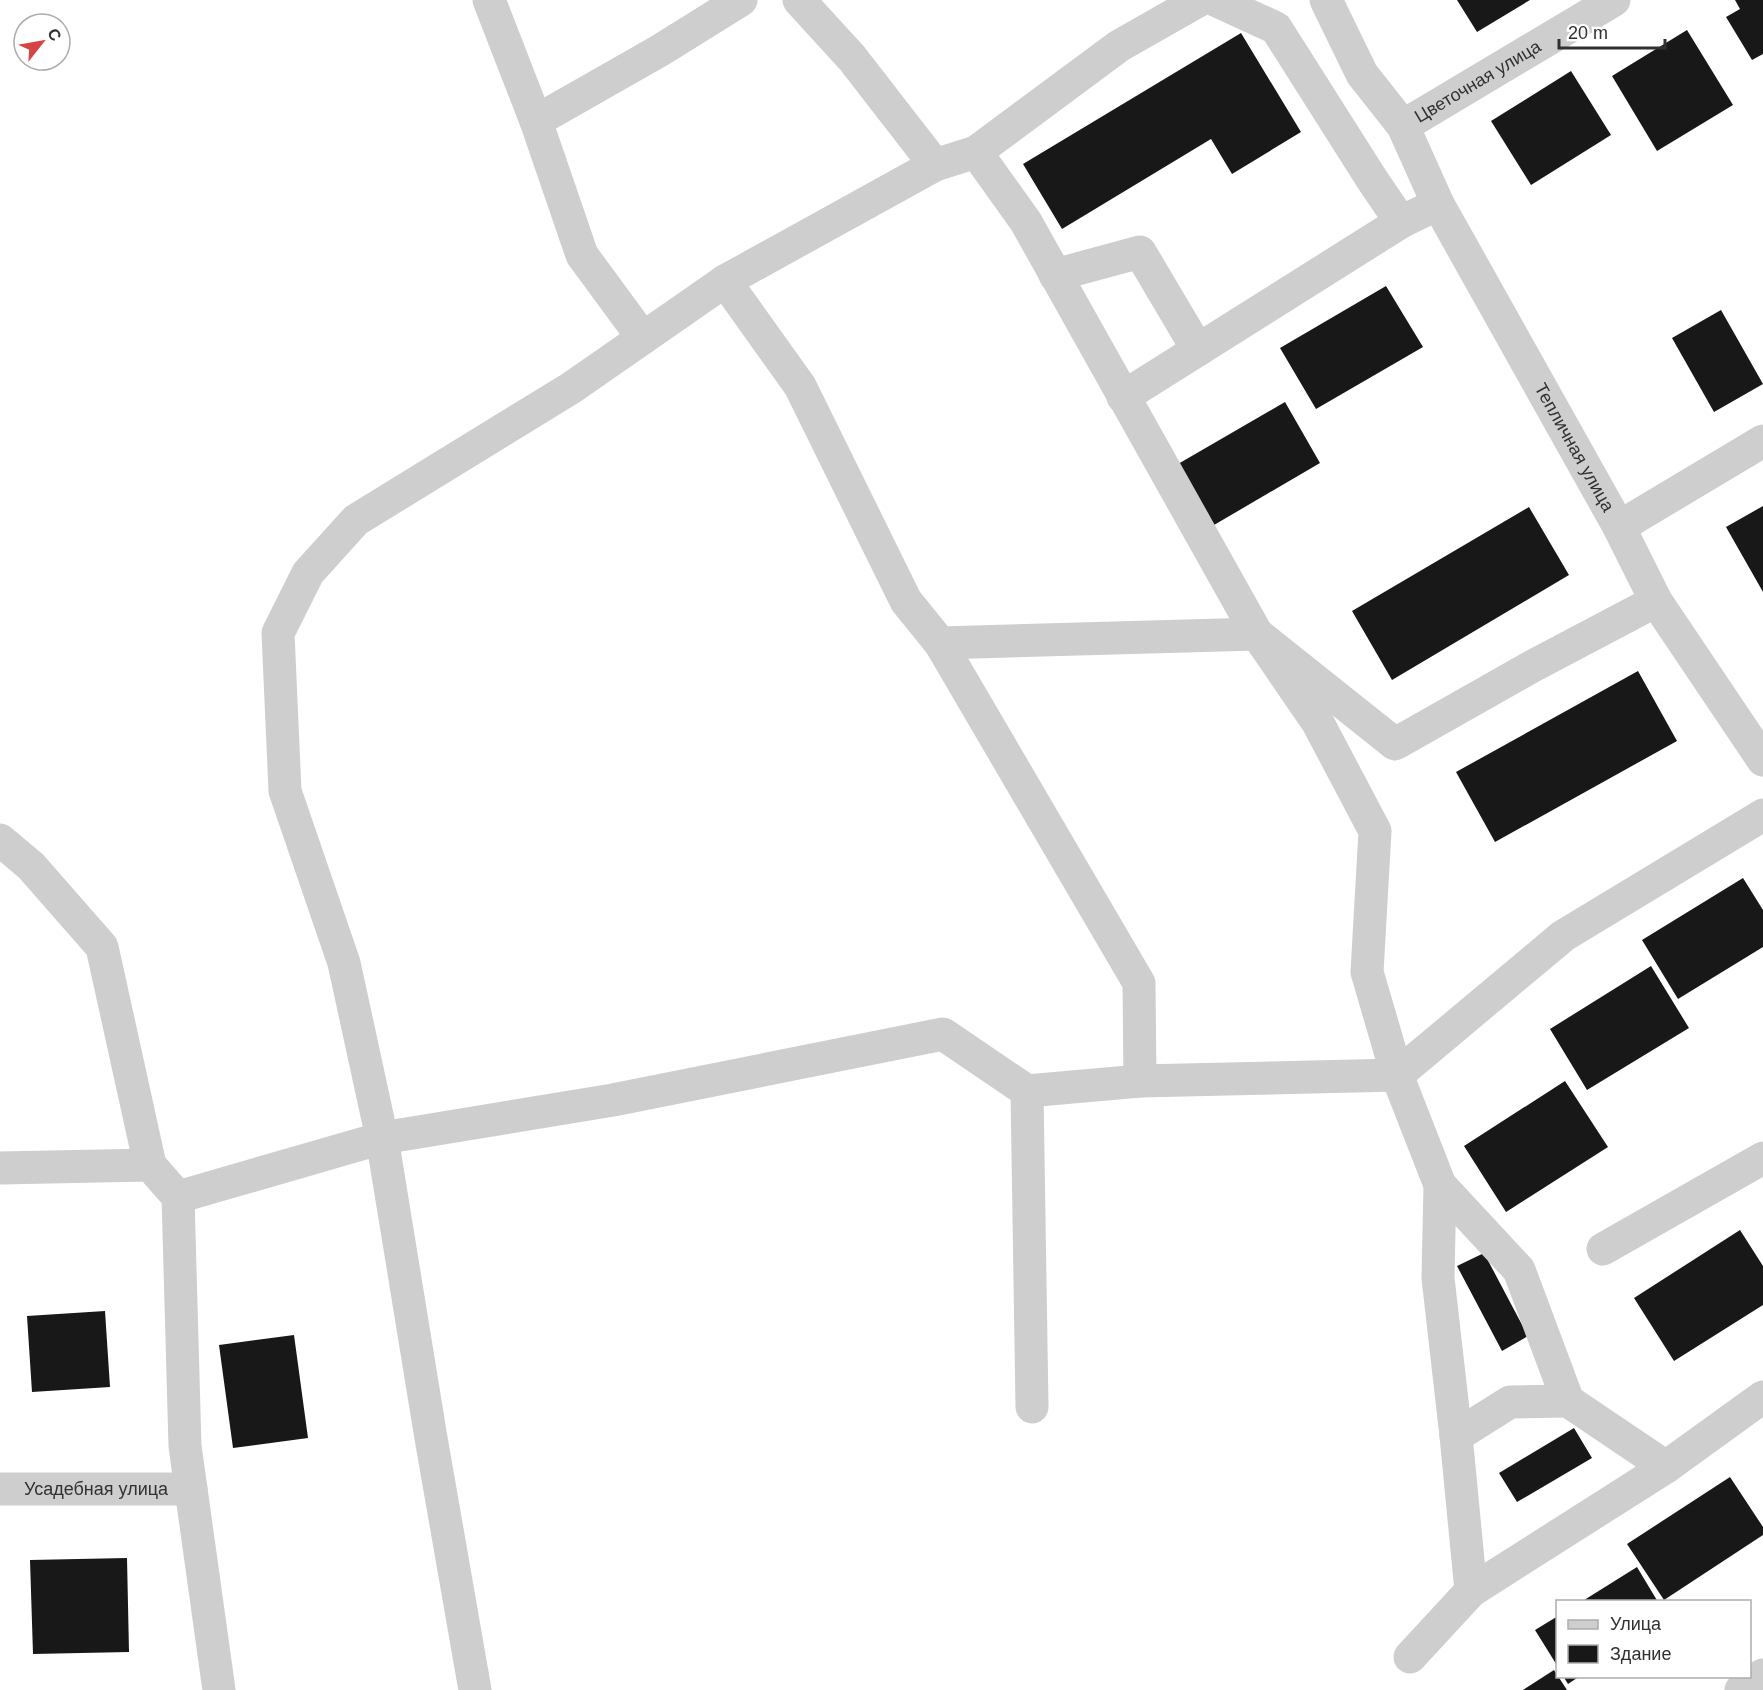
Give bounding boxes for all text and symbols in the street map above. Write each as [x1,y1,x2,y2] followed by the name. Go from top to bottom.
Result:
[12,12,72,72] north arrow
[1559,12,1666,50] scale bar
[1568,23,1608,43] text: 20 m
[44,25,65,44] text: С
[1411,36,1545,127] street label: Цветочная улица
[1530,380,1619,516] street label: Тепличная улица
[24,1479,169,1499] street label: Усадебная улица
[1556,1600,1751,1678] legend
[1610,1614,1662,1634] text: Улица
[1610,1644,1671,1664] text: Здание

